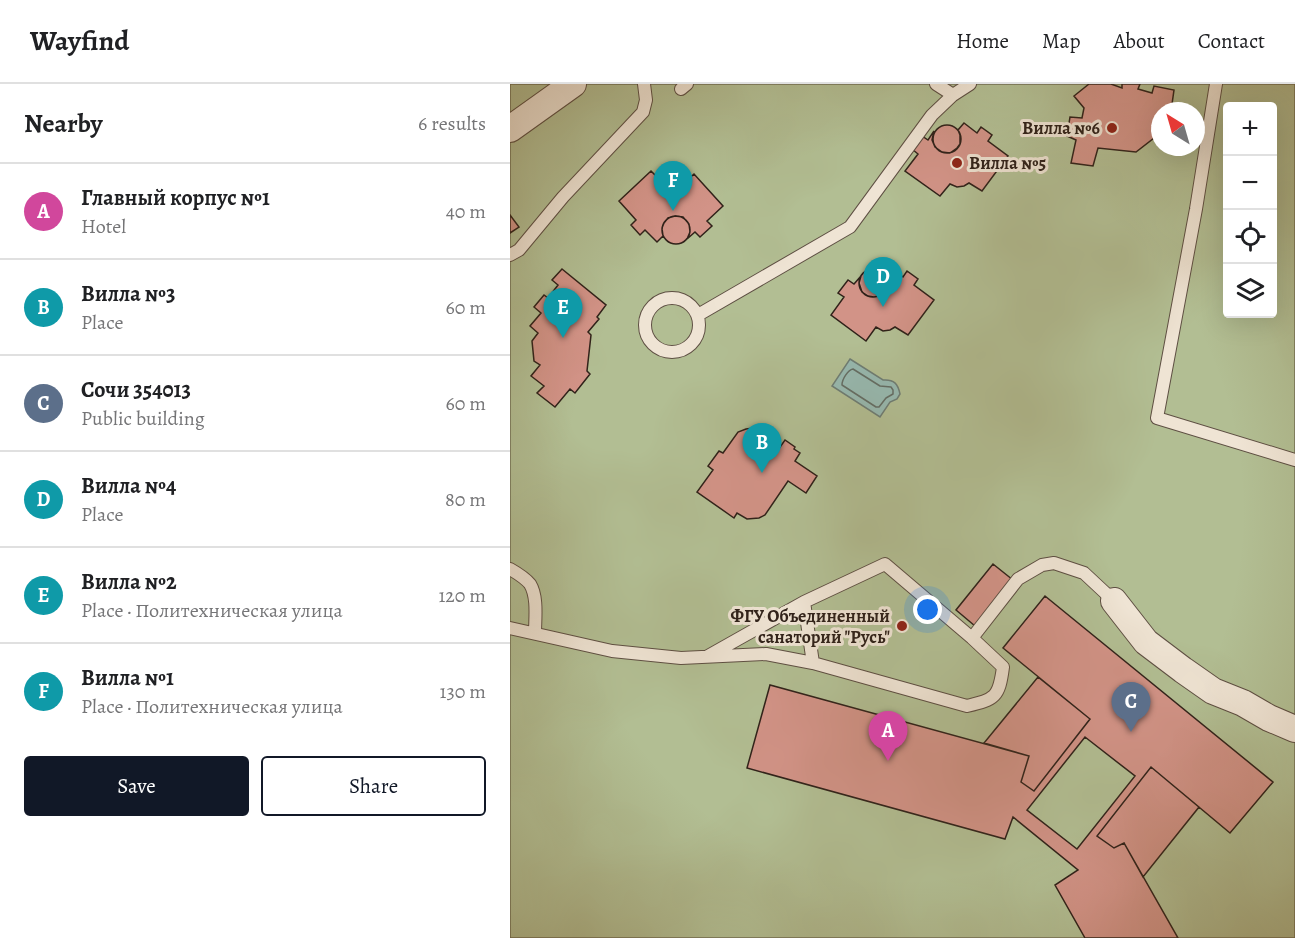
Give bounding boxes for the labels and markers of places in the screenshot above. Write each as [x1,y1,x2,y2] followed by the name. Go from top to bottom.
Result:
[1022,116,1100,140] place label: Вилла №6
[1105,121,1119,135] marker: Вилла №6
[969,151,1047,175] place label: Вилла №5
[950,156,964,170] marker: Вилла №5
[654,162,692,211] pin: F
[864,258,902,307] pin: D
[544,288,582,338] pin: E
[742,424,782,473] pin: B
[730,604,890,649] place label: ФГУ Объединенный санаторий "Русь"
[895,619,909,633] marker: ФГУ Объединенный санаторий "Русь"
[1112,682,1150,732] pin: C
[868,712,908,761] pin: A

